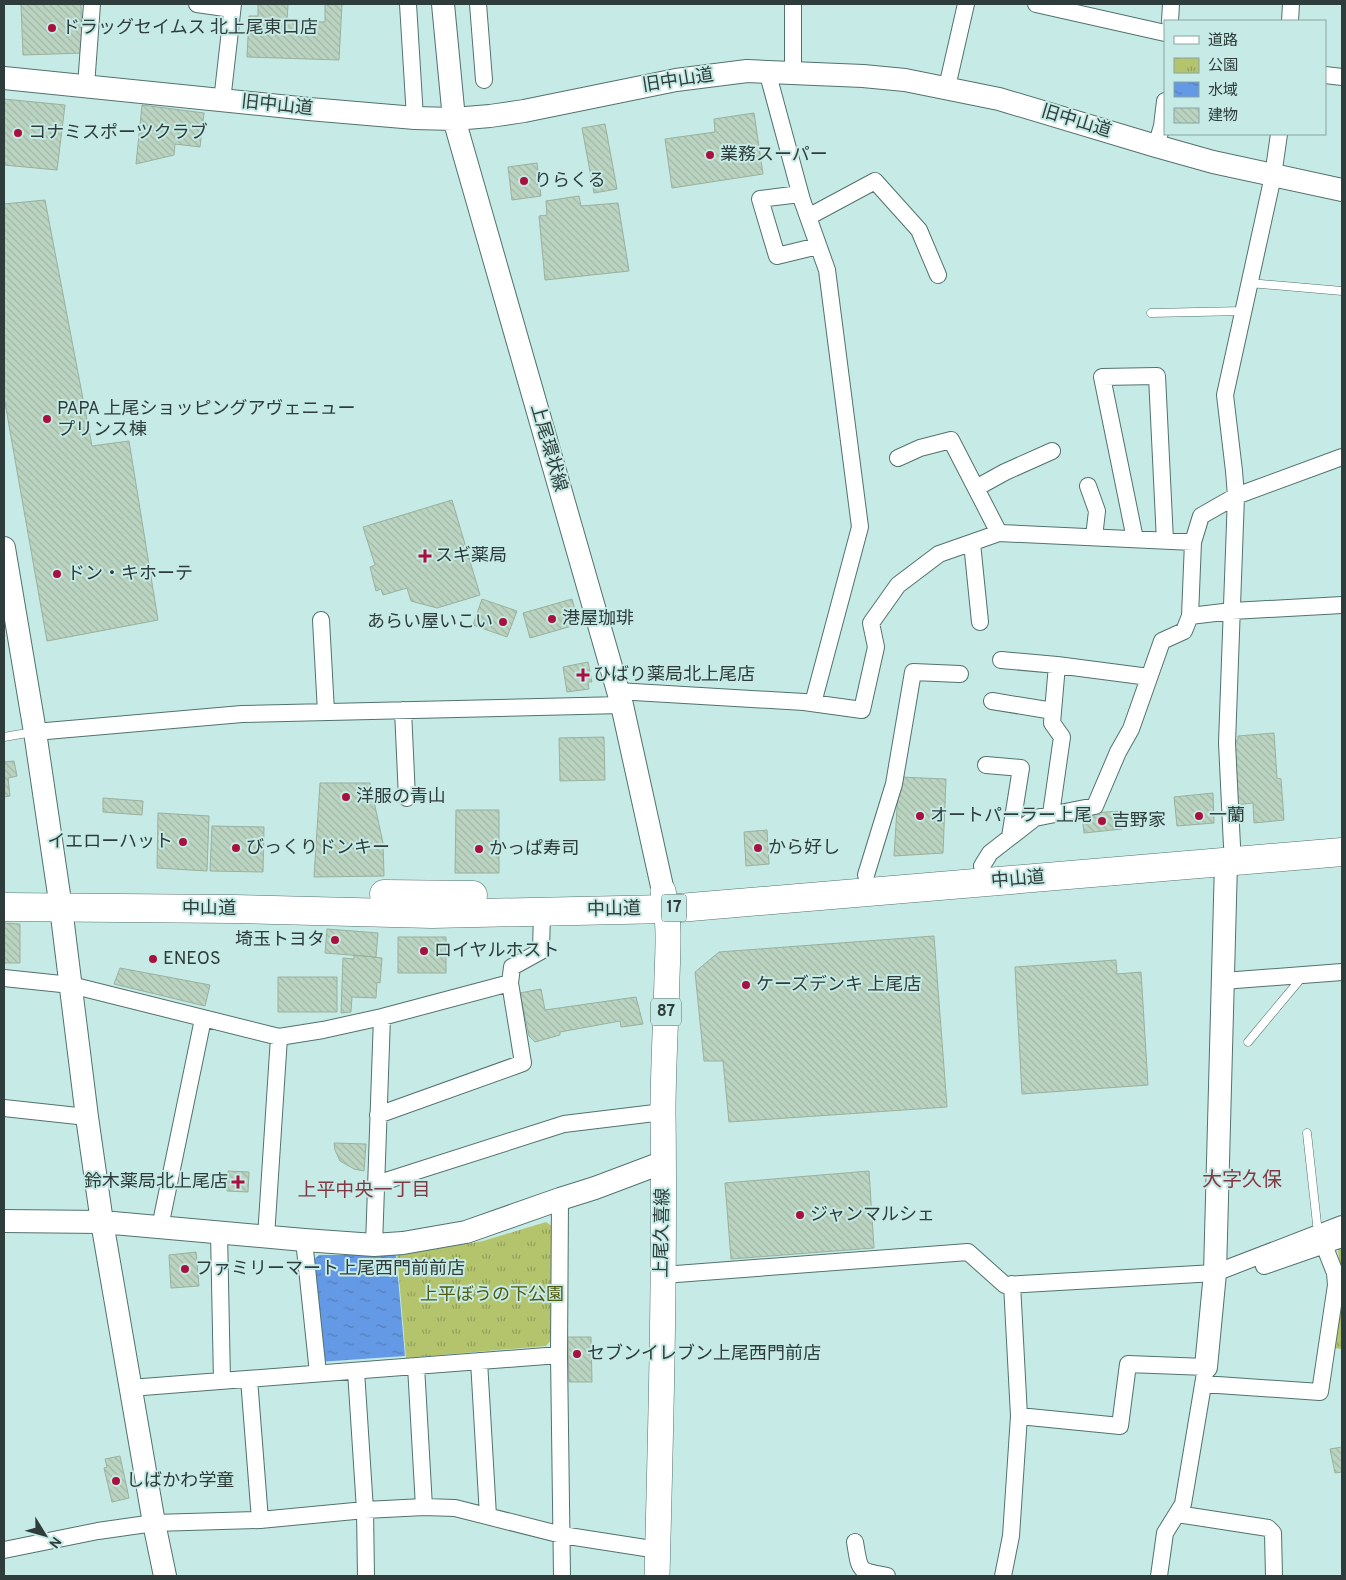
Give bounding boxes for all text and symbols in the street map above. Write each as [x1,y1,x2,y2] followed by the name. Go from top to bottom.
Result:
[62,17,318,40] place label: ドラッグセイムス 北上尾東口店
[1164,20,1326,135] legend
[46,22,58,34] marker: ドラッグセイムス 北上尾東口店
[1208,32,1238,51] text: 道路
[1208,57,1238,76] text: 公園
[641,64,715,98] street label: 旧中山道
[1208,82,1238,101] text: 水域
[240,91,314,121] street label: 旧中山道
[1038,100,1114,144] street label: 旧中山道
[1208,107,1238,126] text: 建物
[28,122,208,145] place label: コナミスポーツクラブ
[12,127,24,139] marker: コナミスポーツクラブ
[720,144,828,167] place label: 業務スーパー
[704,149,716,161] marker: 業務スーパー
[534,170,606,193] place label: りらくる
[518,175,530,187] marker: りらくる
[57,398,356,442] place label: PAPA 上尾ショッピングアヴェニュー プリンス棟
[525,402,571,494] street label: 上尾環状線
[41,413,53,425] marker: PAPA 上尾ショッピングアヴェニュー プリンス棟
[435,545,507,568] place label: スギ薬局
[419,550,431,562] marker: スギ薬局
[67,563,193,586] place label: ドン・キホーテ
[51,568,63,580] marker: ドン・キホーテ
[562,608,634,631] place label: 港屋珈琲
[367,611,493,634] place label: あらい屋いこい
[546,613,558,625] marker: 港屋珈琲
[497,616,509,628] marker: あらい屋いこい
[593,664,755,687] place label: ひばり薬局北上尾店
[577,669,589,681] marker: ひばり薬局北上尾店
[356,786,446,809] place label: 洋服の青山
[340,791,352,803] marker: 洋服の青山
[930,805,1092,828] place label: オートパーラー上尾
[1209,805,1245,828] place label: 一蘭
[914,810,926,822] marker: オートパーラー上尾
[1112,810,1166,833] place label: 吉野家
[1193,810,1205,822] marker: 一蘭
[1096,815,1108,827] marker: 吉野家
[48,831,173,854] place label: イエローハット
[177,836,189,848] marker: イエローハット
[246,837,390,860] place label: びっくりドンキー
[768,837,840,860] place label: から好し
[489,838,579,861] place label: かっぱ寿司
[230,842,242,854] marker: びっくりドンキー
[752,842,764,854] marker: から好し
[473,843,485,855] marker: かっぱ寿司
[990,866,1046,894] street label: 中山道
[662,894,686,921] road number: 17
[182,898,236,921] street label: 中山道
[587,898,641,922] street label: 中山道
[235,929,325,952] place label: 埼玉トヨタ
[329,934,341,946] marker: 埼玉トヨタ
[434,940,559,963] place label: ロイヤルホスト
[418,945,430,957] marker: ロイヤルホスト
[163,948,221,971] place label: ENEOS
[147,953,159,965] marker: ENEOS
[756,974,921,997] place label: ケーズデンキ 上尾店
[740,979,752,991] marker: ケーズデンキ 上尾店
[651,999,681,1026] road number: 87
[1202,1168,1282,1194] district label: 大字久保
[84,1171,228,1194] place label: 鈴木薬局北上尾店
[232,1176,244,1188] marker: 鈴木薬局北上尾店
[297,1179,431,1203] district label: 上平中央一丁目
[651,1188,675,1278] street label: 上尾久喜線
[810,1204,935,1227] place label: ジャンマルシェ
[794,1209,806,1221] marker: ジャンマルシェ
[195,1258,465,1281] place label: ファミリーマート上尾西門前前店
[179,1263,191,1275] marker: ファミリーマート上尾西門前前店
[420,1284,564,1307] park label: 上平ぼうの下公園
[587,1343,821,1366] place label: セブンイレブン上尾西門前店
[571,1348,583,1360] marker: セブンイレブン上尾西門前店
[126,1470,234,1493] place label: しばかわ学童
[110,1475,122,1487] marker: しばかわ学童
[20,1510,70,1560] north arrow
[44,1533,64,1551] text: N

